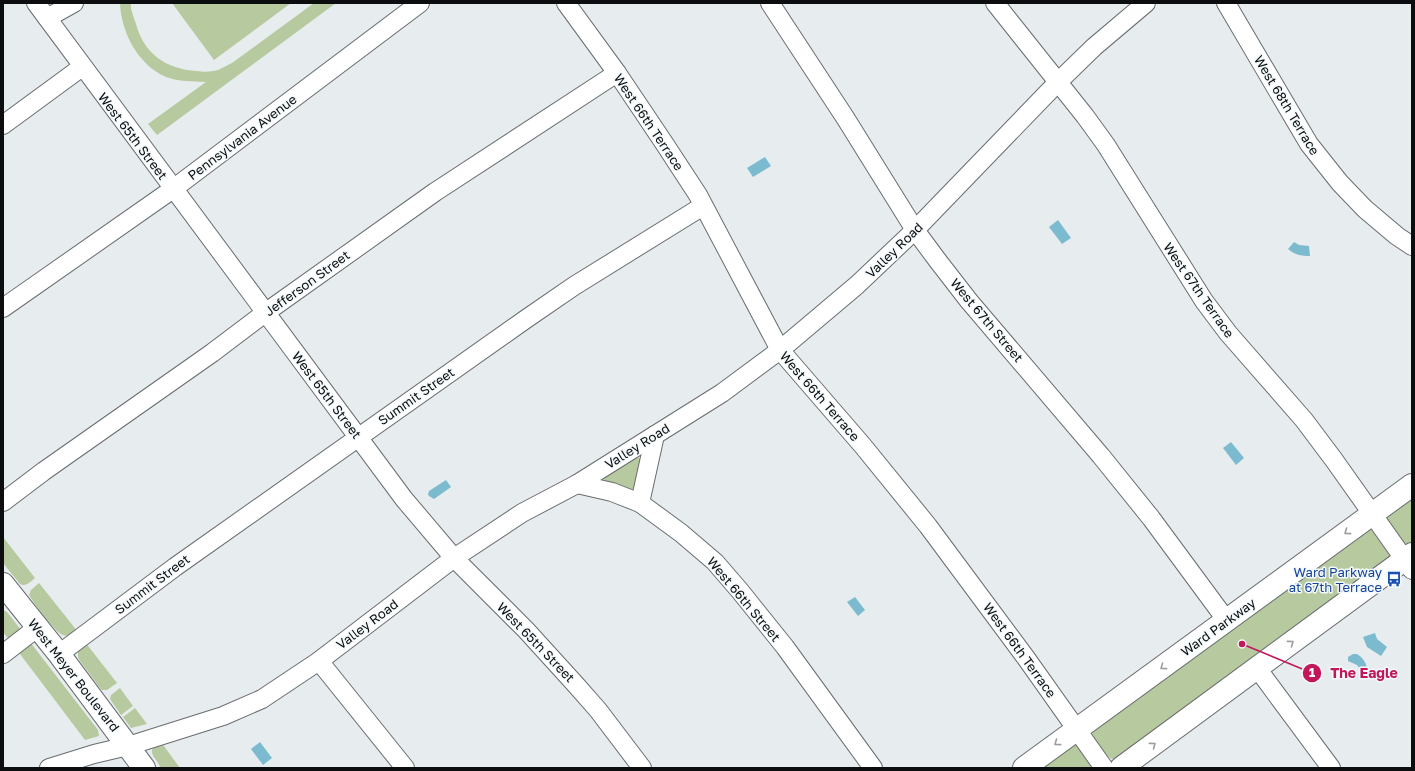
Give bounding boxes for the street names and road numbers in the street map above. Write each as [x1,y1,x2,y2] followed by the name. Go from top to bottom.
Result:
[1251,52,1323,158] street label: West 68th Terrace
[611,71,687,173] street label: West 66th Terrace
[95,89,171,183] street label: West 65th Street
[184,91,300,183] street label: Pennsylvania Avenue
[862,219,926,281] street label: Valley Road
[1160,239,1238,341] street label: West 67th Terrace
[261,247,353,319] street label: Jefferson Street
[947,275,1027,365] street label: West 67th Street
[289,348,365,442] street label: West 65th Street
[777,348,863,444] street label: West 66th Terrace
[375,364,457,428] street label: Summit Street
[602,420,672,472] street label: Valley Road
[111,551,193,617] street label: Summit Street
[704,553,784,645] street label: West 66th Street
[1178,594,1259,659] street label: Ward Parkway
[333,596,401,652] street label: Valley Road
[494,599,578,685] street label: West 65th Street
[980,599,1060,701] street label: West 66th Terrace
[25,615,123,735] street label: West Meyer Boulevard

